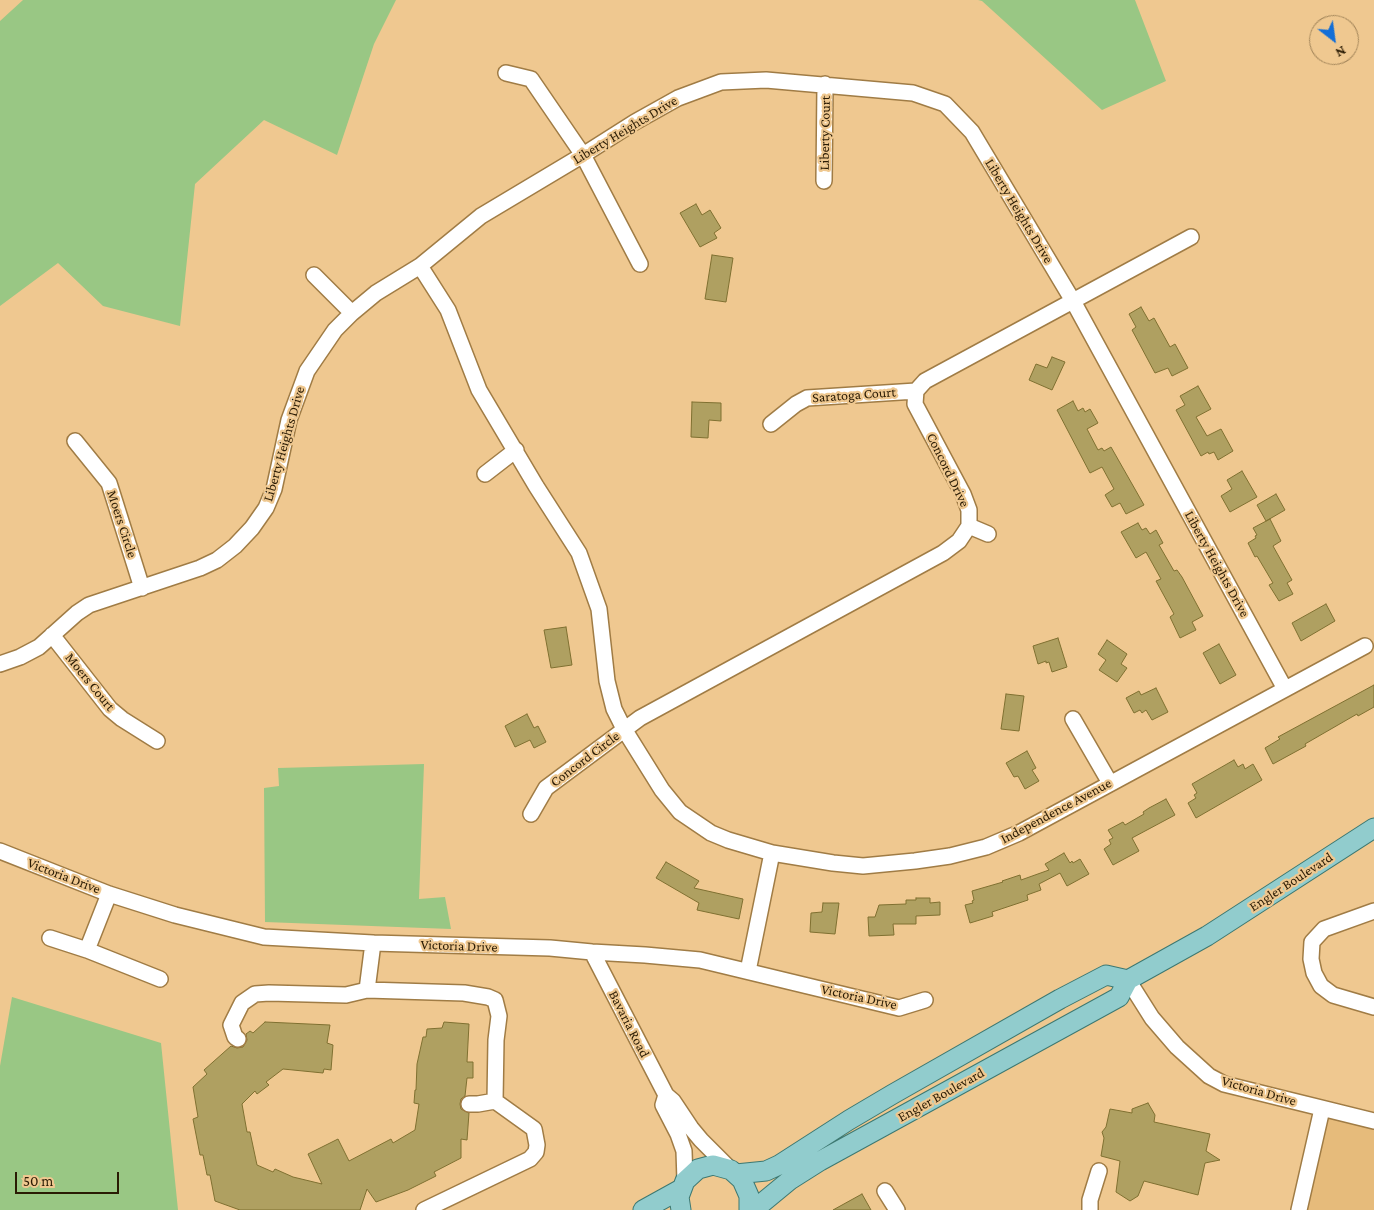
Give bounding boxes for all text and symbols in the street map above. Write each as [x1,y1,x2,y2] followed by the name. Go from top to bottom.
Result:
[1309,15,1359,65] north arrow
[1333,43,1349,61] text: N
[570,92,680,168] street label: Liberty Heights Drive
[816,95,834,171] street label: Liberty Court
[981,156,1057,266] street label: Liberty Heights Drive
[812,384,896,406] street label: Saratoga Court
[260,385,308,503] street label: Liberty Heights Drive
[923,430,973,510] street label: Concord Drive
[103,488,141,560] street label: Moers Circle
[1181,508,1253,620] street label: Liberty Heights Drive
[61,650,119,714] street label: Moers Court
[547,728,623,790] street label: Concord Circle
[998,775,1114,847] street label: Independence Avenue
[1246,849,1336,915] street label: Engler Boulevard
[25,854,103,898] street label: Victoria Drive
[420,936,498,956] street label: Victoria Drive
[820,981,898,1013] street label: Victoria Drive
[605,988,653,1060] street label: Bavaria Road
[895,1064,987,1126] street label: Engler Boulevard
[1220,1072,1298,1110] street label: Victoria Drive
[18,1162,121,1194] scale bar
[23,1173,53,1189] text: 50 m

